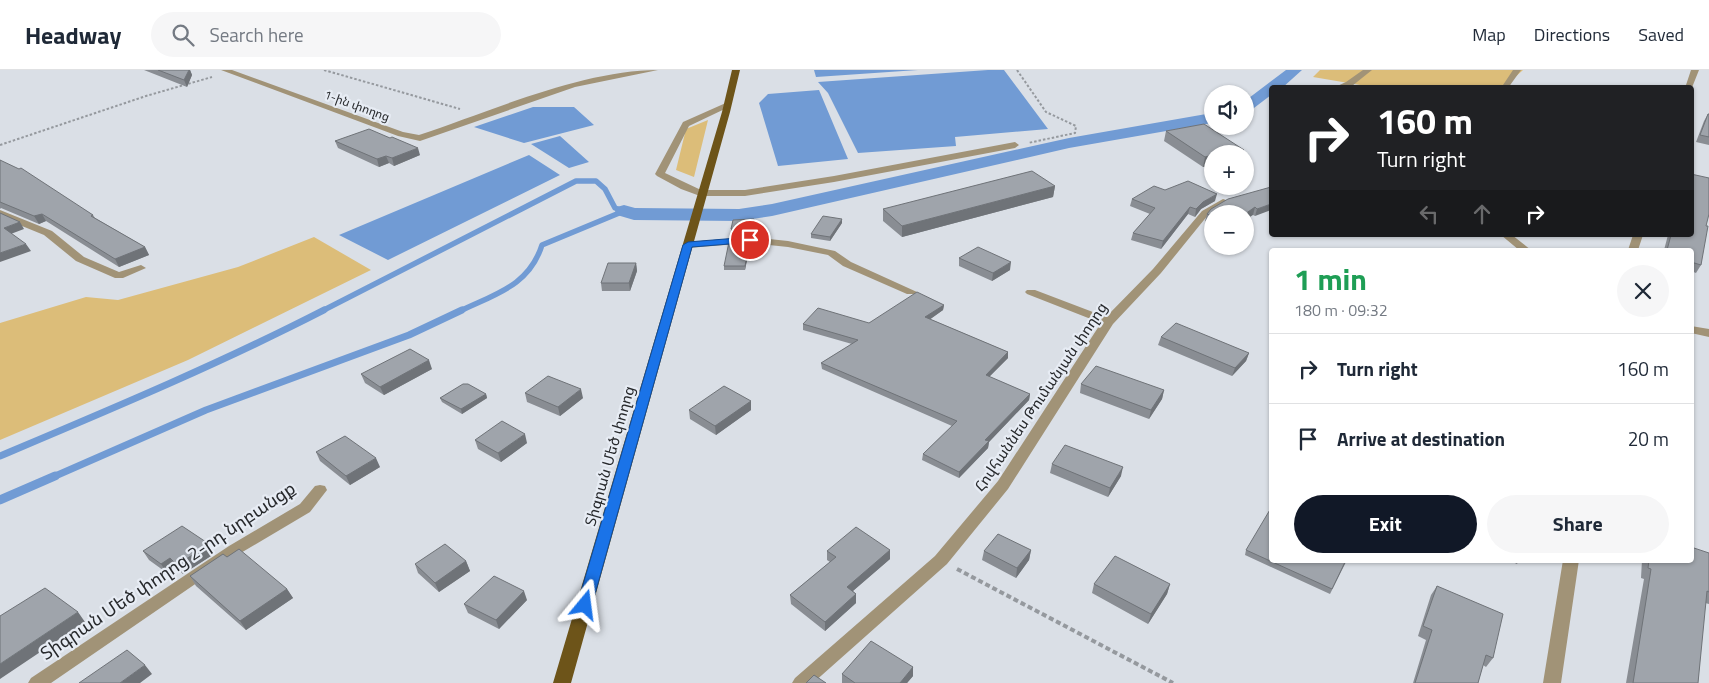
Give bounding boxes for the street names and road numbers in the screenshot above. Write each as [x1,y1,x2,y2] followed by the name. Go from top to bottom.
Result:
[322,85,393,126] street label: 1-ին փողոց
[968,297,1113,496] street label: Հովհաննես Թումանյան փողոց
[579,383,641,529] street label: Տիգրան Մեծ փողոց
[35,475,301,667] street label: Տիգրան Մեծ փողոց 2-րդ նրբանցք

